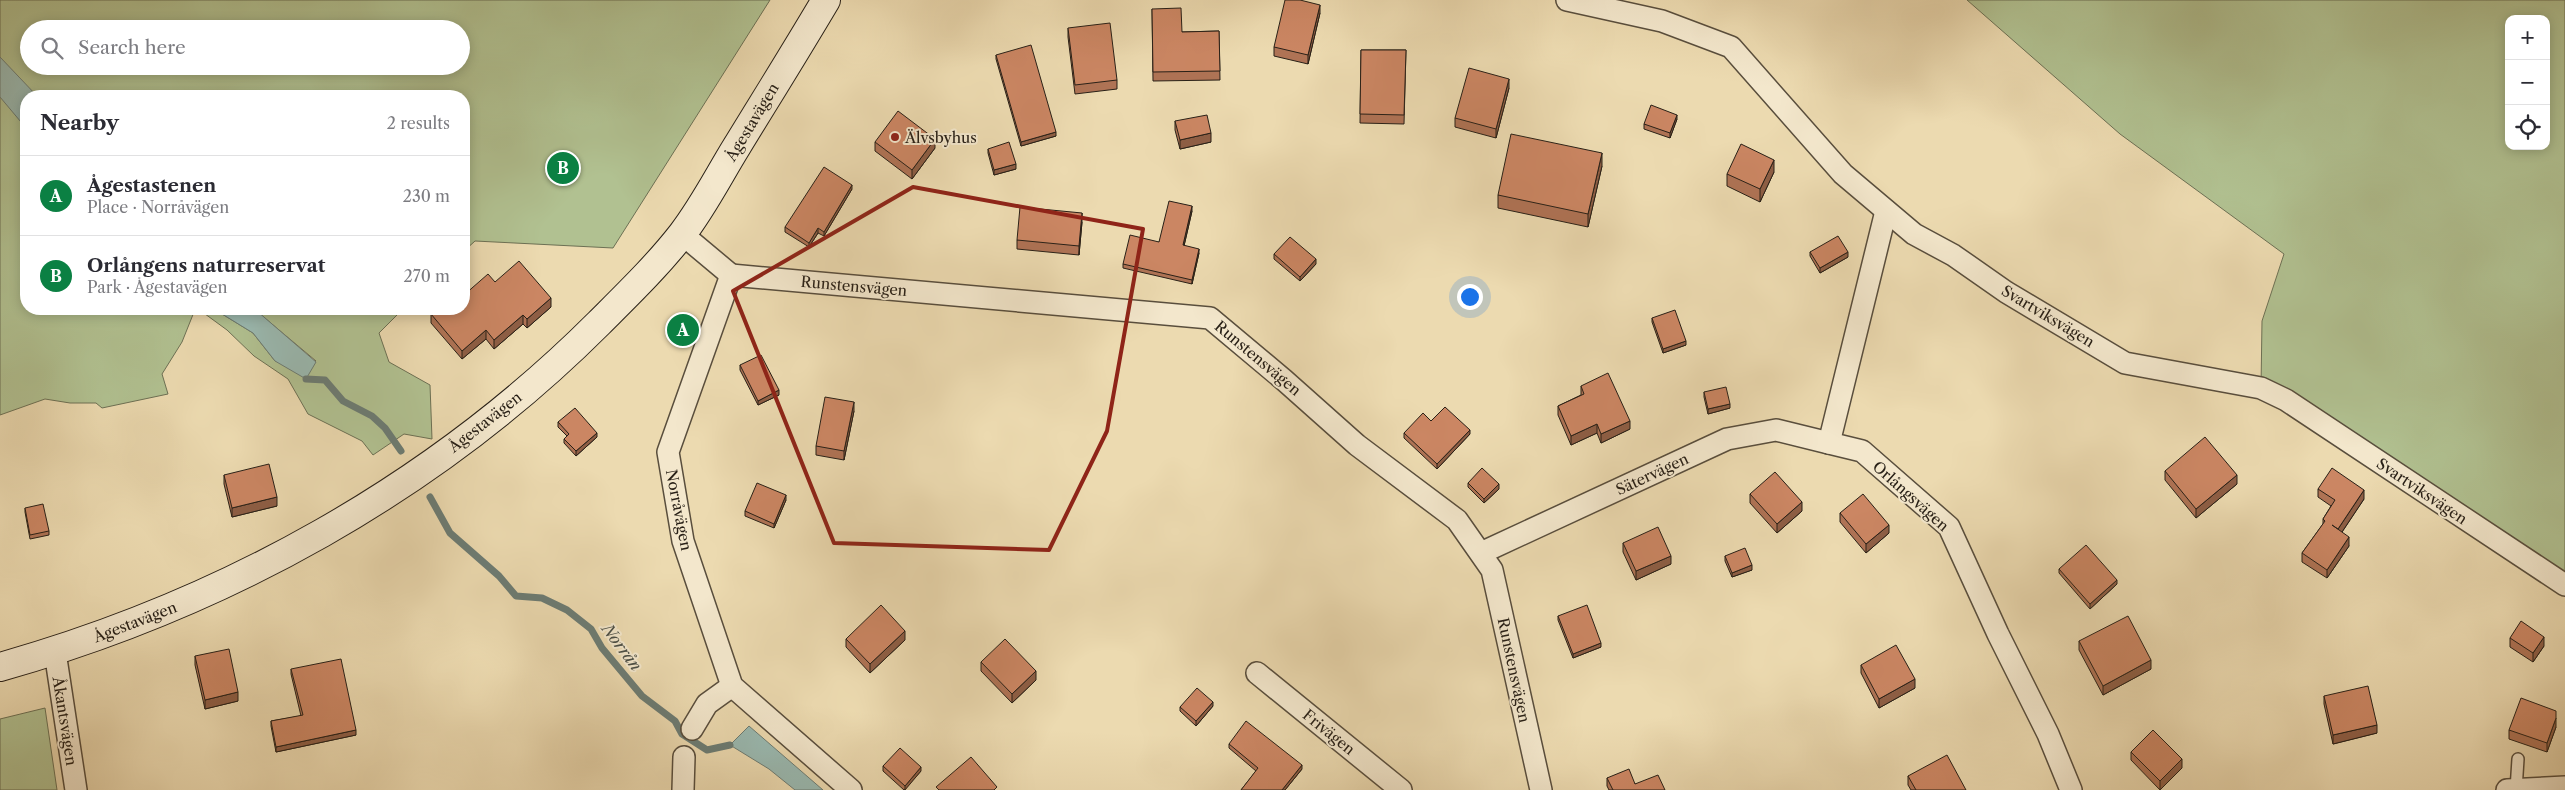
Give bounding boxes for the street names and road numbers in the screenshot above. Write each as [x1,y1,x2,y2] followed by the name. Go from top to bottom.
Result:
[721,79,783,165] street label: Ågestavägen
[800,272,909,300] street label: Runstensvägen
[1998,281,2098,352] street label: Svartviksvägen
[1211,316,1305,400] street label: Runstensvägen
[444,387,526,457] street label: Ågestavägen
[1613,449,1692,499] street label: Sätervägen
[2373,454,2471,529] street label: Svartviksvägen
[1869,457,1954,536] street label: Orlångsvägen
[662,468,696,553] street label: Norråvägen
[90,597,180,647] street label: Ågestavägen
[1494,616,1535,725] street label: Runstensvägen
[48,674,81,767] street label: Åkantsvägen
[1299,705,1359,759] street label: Frivägen

